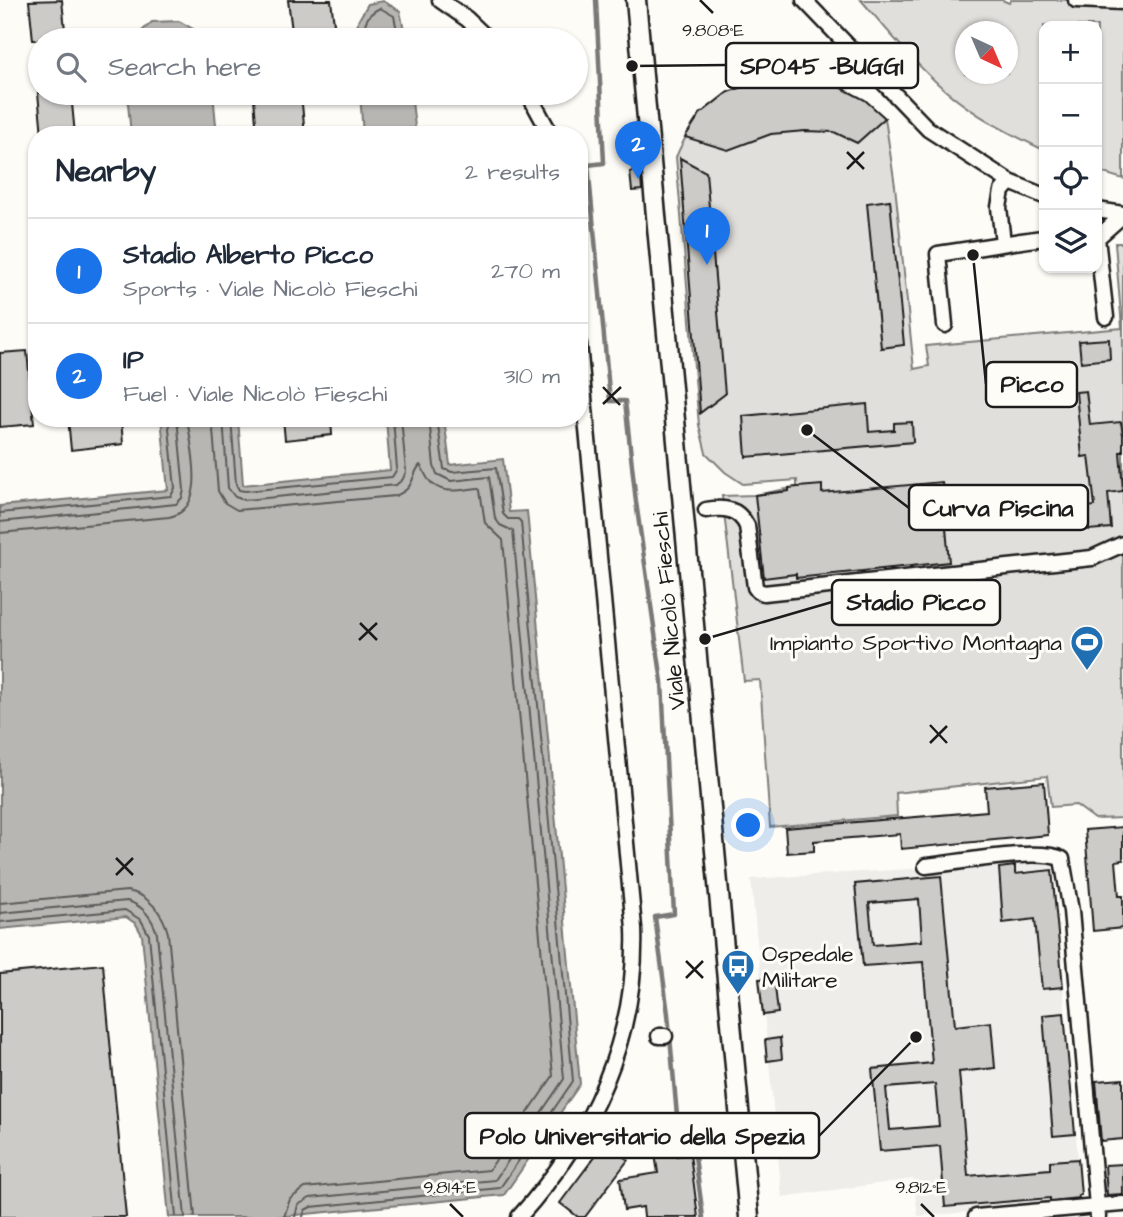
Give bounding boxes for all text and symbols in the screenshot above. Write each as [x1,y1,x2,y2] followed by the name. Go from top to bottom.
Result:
[682,18,744,43] text: 9.808°E
[955,21,1018,84] north arrow
[1039,21,1102,273] map controls
[1039,21,1102,84] button: +
[28,28,588,105] search box
[726,43,918,88] callout: SP045 -BUGGI
[52,48,90,86] icon: search
[108,49,261,85] text: Search here
[739,50,904,84] text: SP045 -BUGGI
[1039,84,1102,147] button: −
[615,121,661,179] pin: 2
[1039,147,1102,210] button: locate
[56,151,156,193] text: Nearby
[465,156,560,188] text: 2 results
[684,207,730,265] pin: 1
[1039,210,1102,273] button: layers
[123,237,373,273] text: Stadio Alberto Picco
[78,255,80,287] text: 1
[491,255,560,287] text: 270 m
[123,273,418,305] text: Sports · Viale Nicolò Fieschi
[123,342,144,378] text: IP
[72,360,86,392] text: 2
[504,360,560,392] text: 310 m
[986,362,1077,407] callout: Picco
[1001,368,1064,402] text: Picco
[123,378,387,410] text: Fuel · Viale Nicolò Fieschi
[909,485,1088,530] callout: Curva Piscina
[923,492,1074,526] text: Curva Piscina
[644,510,694,711] street label: Viale Nicolò Fieschi
[832,580,1000,625] callout: Stadio Picco
[845,586,986,620] text: Stadio Picco
[1068,623,1106,672] sports icon: Impianto Sportivo Montagna
[770,627,1062,660] place label: Impianto Sportivo Montagna
[731,808,765,842] your location
[762,938,854,996] place label: Ospedale Militare
[719,947,757,996] bus stop icon: Ospedale Militare
[465,1113,819,1158] callout: Polo Universitario della Spezia
[479,1120,805,1154] text: Polo Universitario della Spezia
[423,1175,477,1200] text: 9.814°E
[895,1175,947,1200] text: 9.812°E

